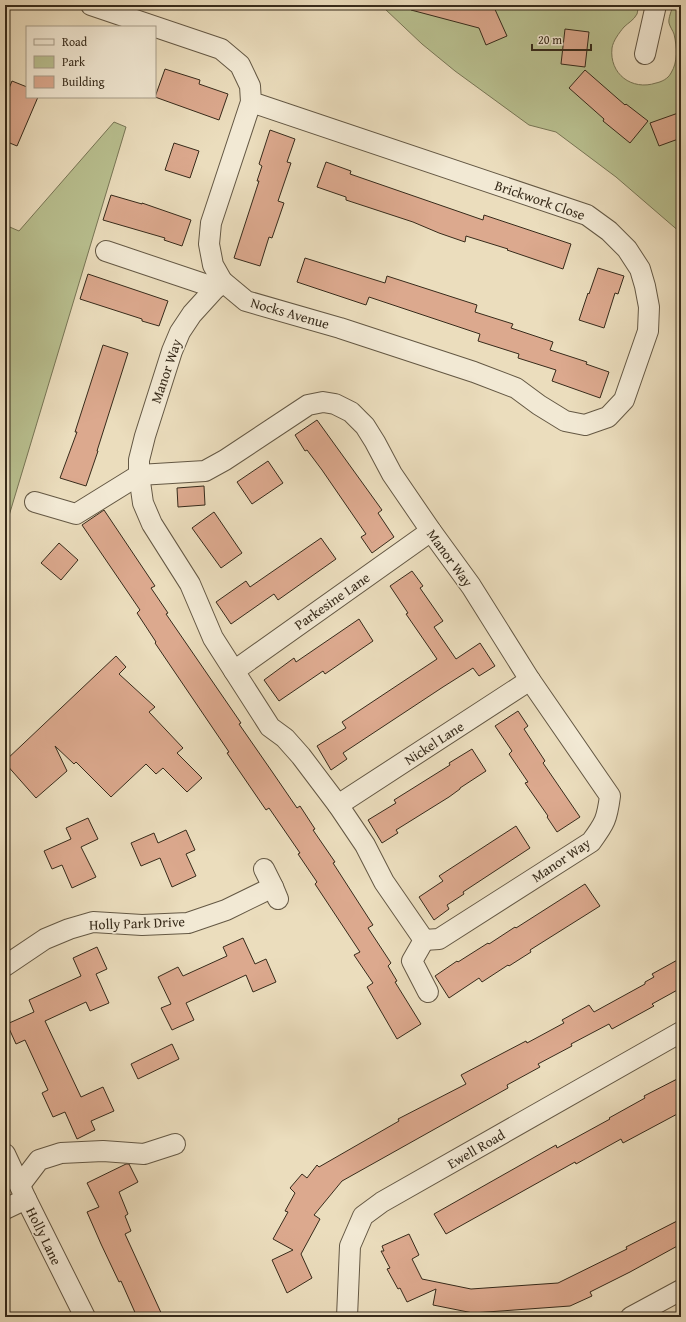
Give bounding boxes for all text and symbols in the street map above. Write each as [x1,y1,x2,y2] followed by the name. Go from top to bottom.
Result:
[26,26,156,98] legend
[532,26,591,52] scale bar
[538,31,562,48] text: 20 m
[62,33,88,50] text: Road
[62,53,86,70] text: Park
[62,73,105,90] text: Building
[492,175,588,225] street label: Brickwork Close
[248,292,332,334] street label: Nocks Avenue
[146,336,186,406] street label: Manor Way
[422,525,478,591] street label: Manor Way
[290,567,374,634] street label: Parkesine Lane
[400,716,468,770] street label: Nickel Lane
[528,833,594,887] street label: Manor Way
[89,911,186,935] street label: Holly Park Drive
[443,1124,509,1174] street label: Ewell Road
[21,1204,67,1269] street label: Holly Lane

